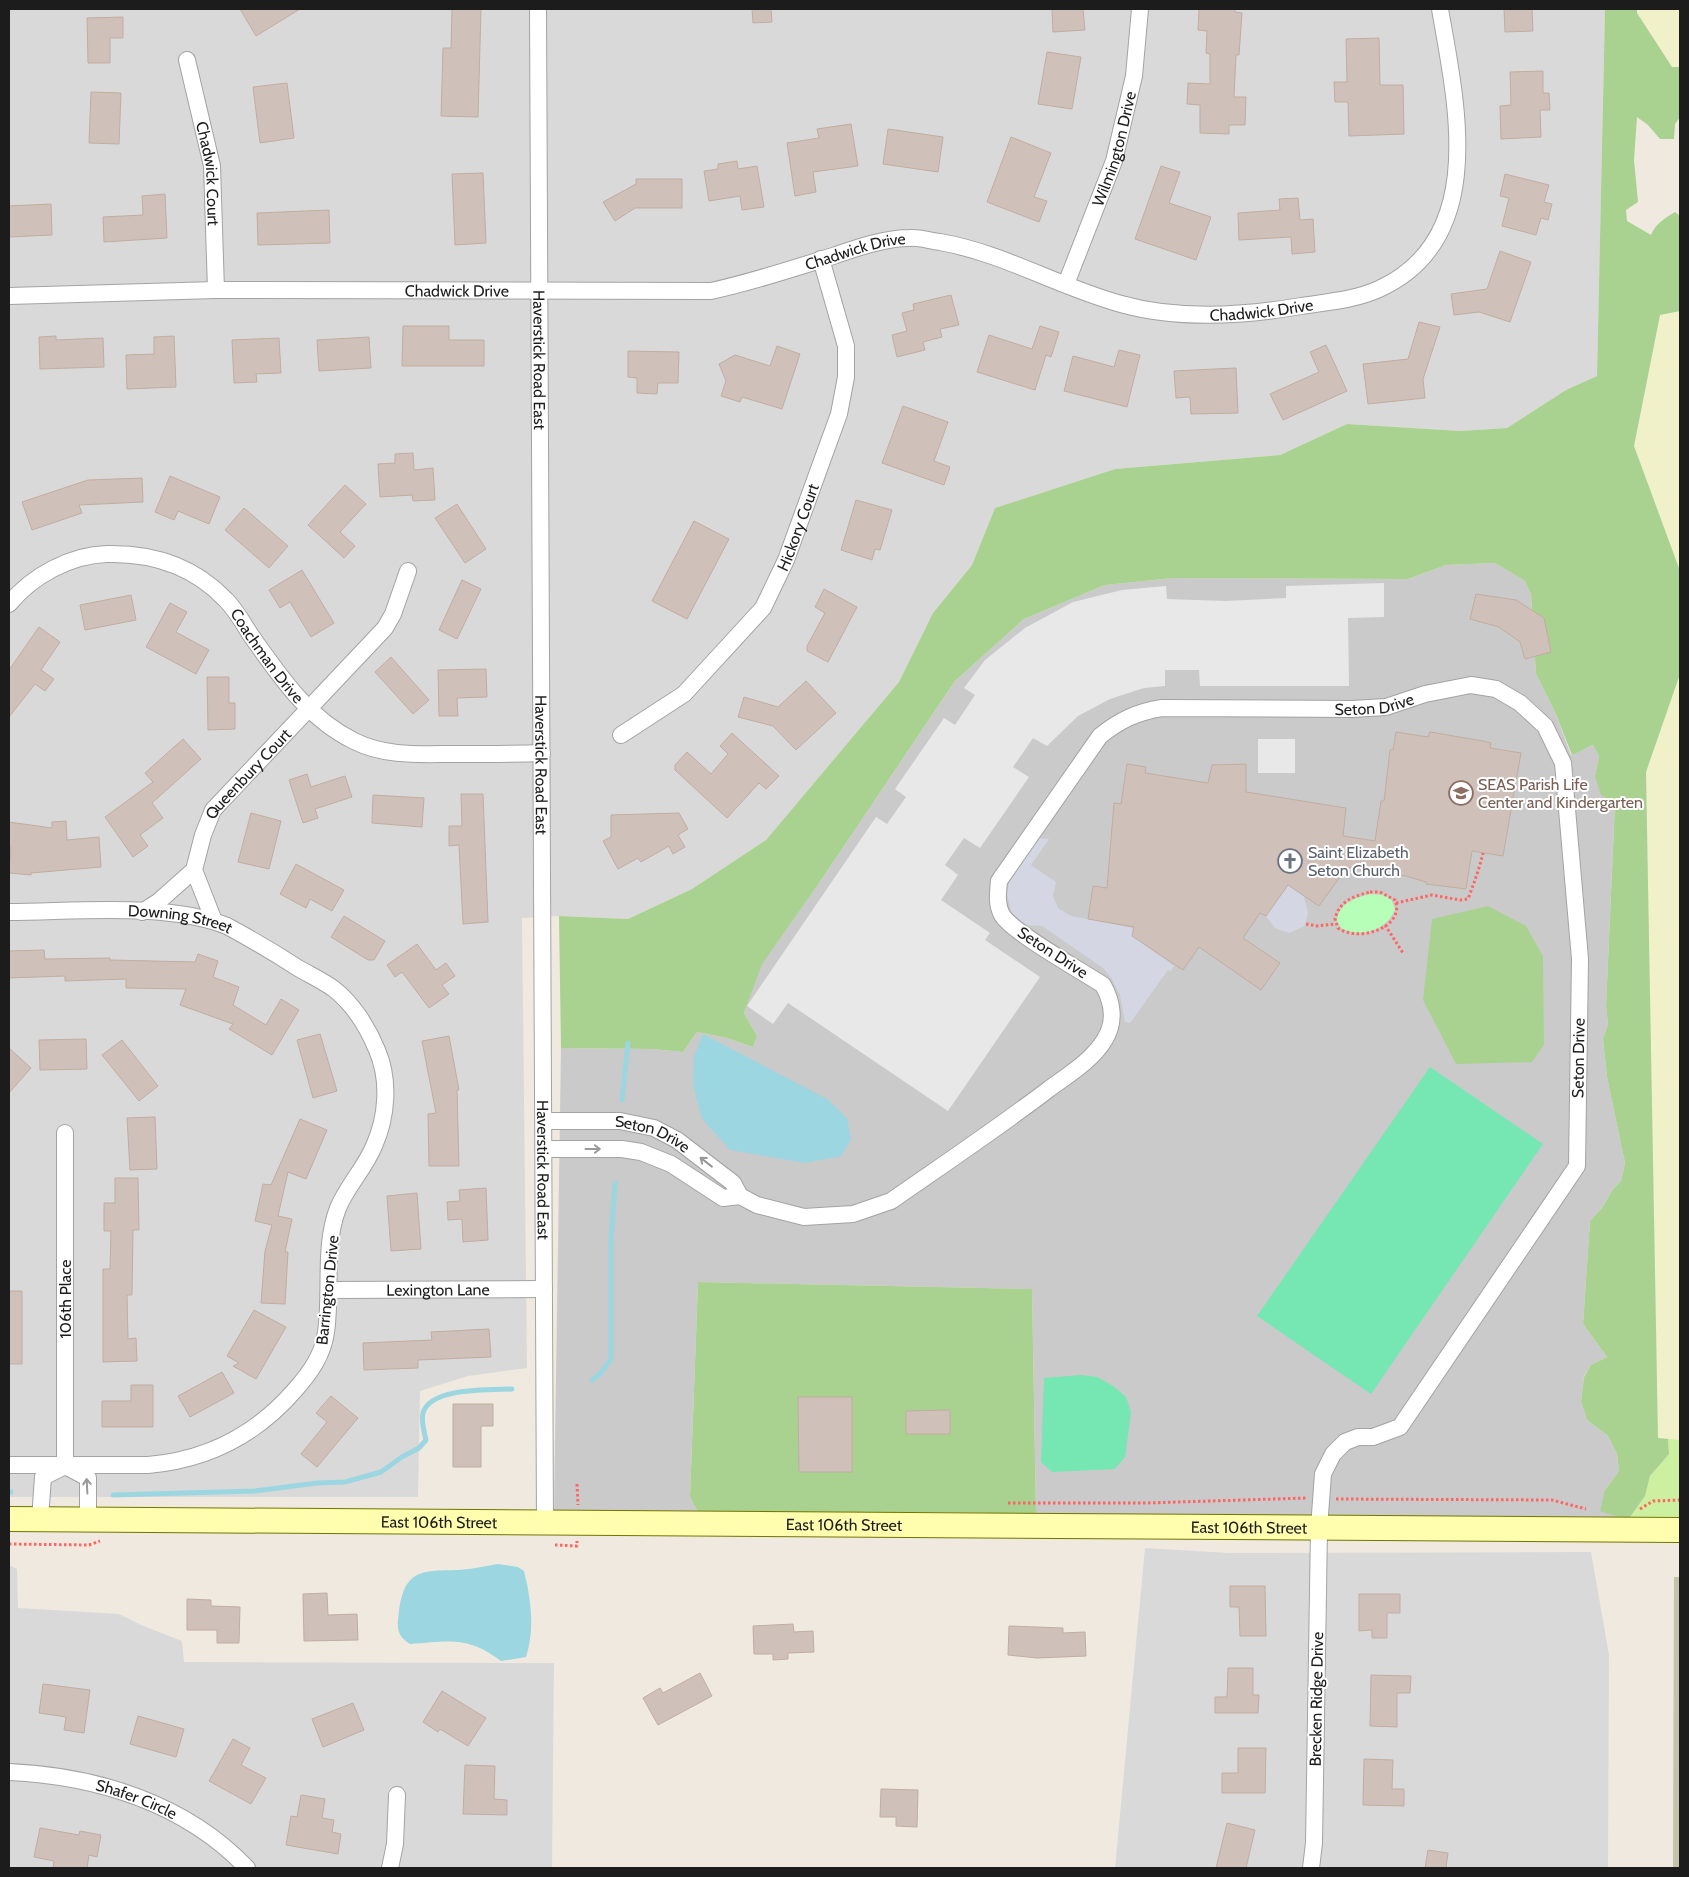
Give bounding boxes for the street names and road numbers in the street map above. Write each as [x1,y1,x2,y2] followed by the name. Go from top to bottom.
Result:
[1088,89,1140,209] street label: Wilmington Drive
[192,119,223,227] street label: Chadwick Court
[803,229,906,274] street label: Chadwick Drive
[405,281,509,301] street label: Chadwick Drive
[529,290,549,431] street label: Haverstick Road East
[1209,295,1314,325] street label: Chadwick Drive
[773,481,823,574] street label: Hickory Court
[226,605,308,707] street label: Coachman Drive
[1334,689,1416,719] street label: Seton Drive
[531,695,551,836] street label: Haverstick Road East
[201,724,295,822] street label: Queenbury Court
[128,901,236,938] street label: Downing Street
[1014,923,1091,982] street label: Seton Drive
[1568,1018,1589,1098] street label: Seton Drive
[533,1100,553,1241] street label: Haverstick Road East
[615,1112,694,1157] street label: Seton Drive
[312,1234,343,1346] street label: Barrington Drive
[56,1259,75,1339] street label: 106th Place
[386,1280,490,1300] street label: Lexington Lane
[381,1512,498,1532] street label: East 106th Street
[786,1515,903,1535] street label: East 106th Street
[1191,1518,1308,1538] street label: East 106th Street
[1306,1631,1327,1767] street label: Brecken Ridge Drive
[94,1776,180,1823] street label: Shafer Circle

